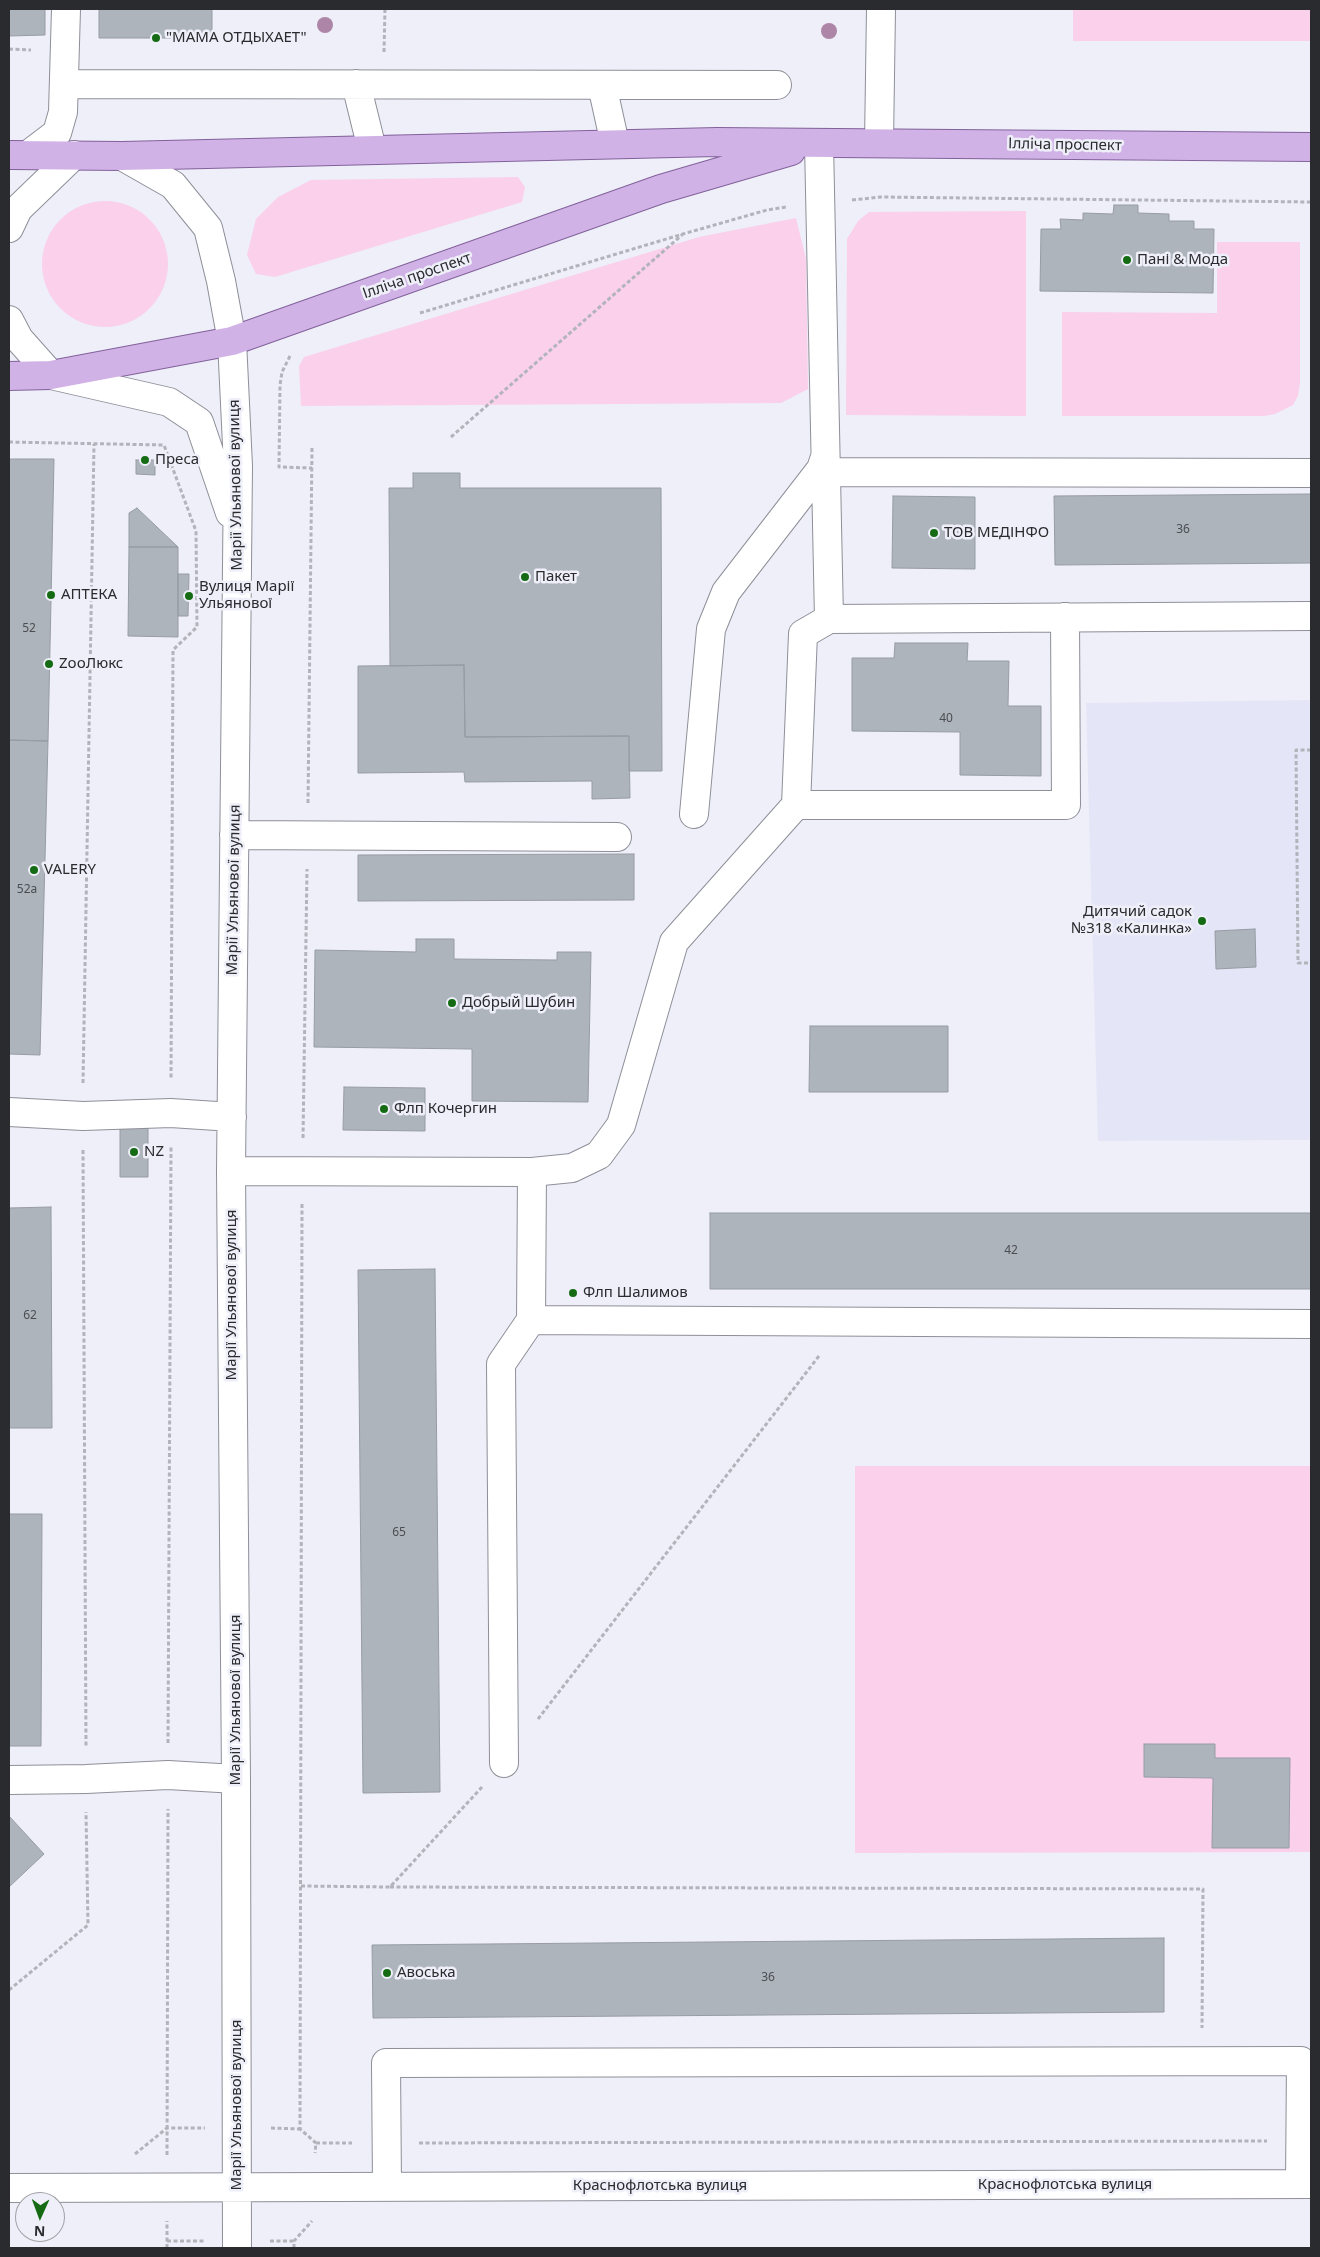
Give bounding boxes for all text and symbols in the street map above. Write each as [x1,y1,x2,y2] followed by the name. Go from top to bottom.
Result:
[166,29,307,47] place label: "МАМА ОТДЫХАЕТ"
[150,32,162,44] marker: "МАМА ОТДЫХАЕТ"
[1008,135,1122,155] street label: Ілліча проспект
[360,249,474,303] street label: Ілліча проспект
[1137,251,1228,269] place label: Пані & Мода
[1121,254,1133,266] marker: Пані & Мода
[226,399,246,571] street label: Марії Ульянової вулиця
[155,451,199,469] place label: Преса
[139,454,151,466] marker: Преса
[1176,523,1190,537] house number: 36
[944,524,1049,542] place label: ТОВ МЕДІНФО
[928,527,940,539] marker: ТОВ МЕДІНФО
[535,568,577,586] place label: Пакет
[519,571,531,583] marker: Пакет
[199,578,294,613] place label: Вулиця Марії Ульянової
[61,586,117,604] place label: АПТЕКА
[45,589,57,601] marker: АПТЕКА
[183,590,195,602] marker: Вулиця Марії Ульянової
[22,622,36,636] house number: 52
[59,655,123,673] place label: ZooЛюкс
[43,658,55,670] marker: ZooЛюкс
[939,712,953,726] house number: 40
[224,804,244,976] street label: Марії Ульянової вулиця
[44,861,96,879] place label: VALERY
[28,864,40,876] marker: VALERY
[17,883,37,897] house number: 52а
[1071,903,1192,938] place label: Дитячий садок №318 «Калинка»
[1196,915,1208,927] marker: Дитячий садок №318 «Калинка»
[462,994,575,1012] place label: Добрый Шубин
[446,997,458,1009] marker: Добрый Шубин
[394,1100,497,1118] place label: Флп Кочергин
[378,1103,390,1115] marker: Флп Кочергин
[144,1143,164,1161] place label: NZ
[128,1146,140,1158] marker: NZ
[223,1210,241,1380] street label: Марії Ульянової вулиця
[1004,1244,1018,1258] house number: 42
[583,1284,688,1302] place label: Флп Шалимов
[567,1287,579,1299] marker: Флп Шалимов
[23,1309,37,1323] house number: 62
[392,1526,406,1540] house number: 65
[227,1615,245,1785] street label: Марії Ульянової вулиця
[397,1964,456,1982] place label: Авоська
[381,1967,393,1979] marker: Авоська
[761,1971,775,1985] house number: 36
[228,2020,246,2190] street label: Марії Ульянової вулиця
[978,2176,1152,2194] street label: Краснофлотська вулиця
[573,2177,747,2195] street label: Краснофлотська вулиця
[15,2192,65,2242] north arrow
[33,2222,46,2241] text: N

